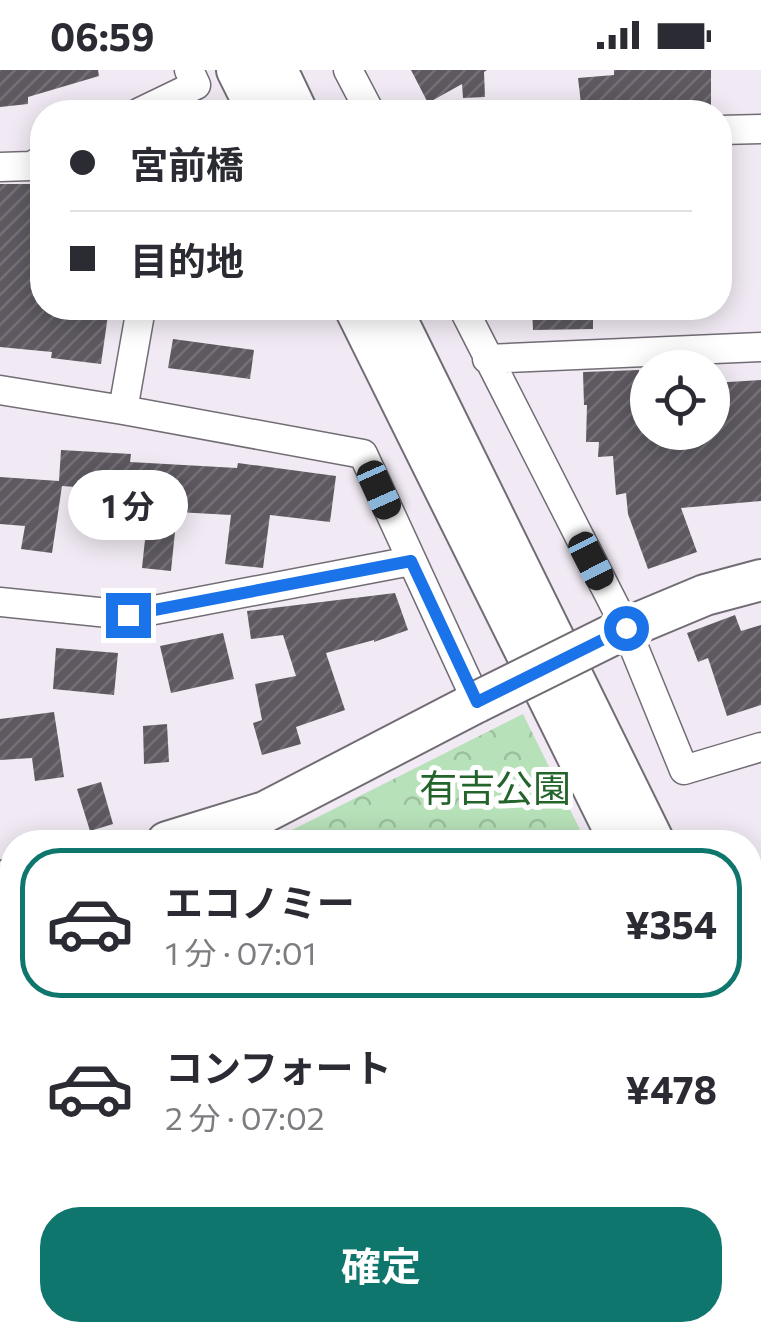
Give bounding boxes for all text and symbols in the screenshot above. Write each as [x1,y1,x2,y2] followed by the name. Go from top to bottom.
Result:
[50,12,154,59] text: 06:59
[130,140,244,187] text: 宮前橋
[130,236,244,283] text: 目的地
[630,350,730,450] map controls
[630,350,730,450] button: locate
[353,456,405,524] car
[68,470,188,540] callout: 1 分
[102,485,154,525] text: 1 分
[564,527,618,595] car
[106,593,151,638] route end
[604,606,649,651] route start
[419,763,571,810] park label: 有吉公園
[45,878,135,968] icon: car
[165,878,355,925] text: エコノミー
[625,900,717,947] text: ¥354
[165,932,316,972] text: 1 分 · 07:01
[45,1043,135,1133] icon: car
[165,1043,392,1090] text: コンフォート
[626,1065,717,1112] text: ¥478
[165,1097,324,1137] text: 2 分 · 07:02
[40,1207,722,1322] button: 確定

